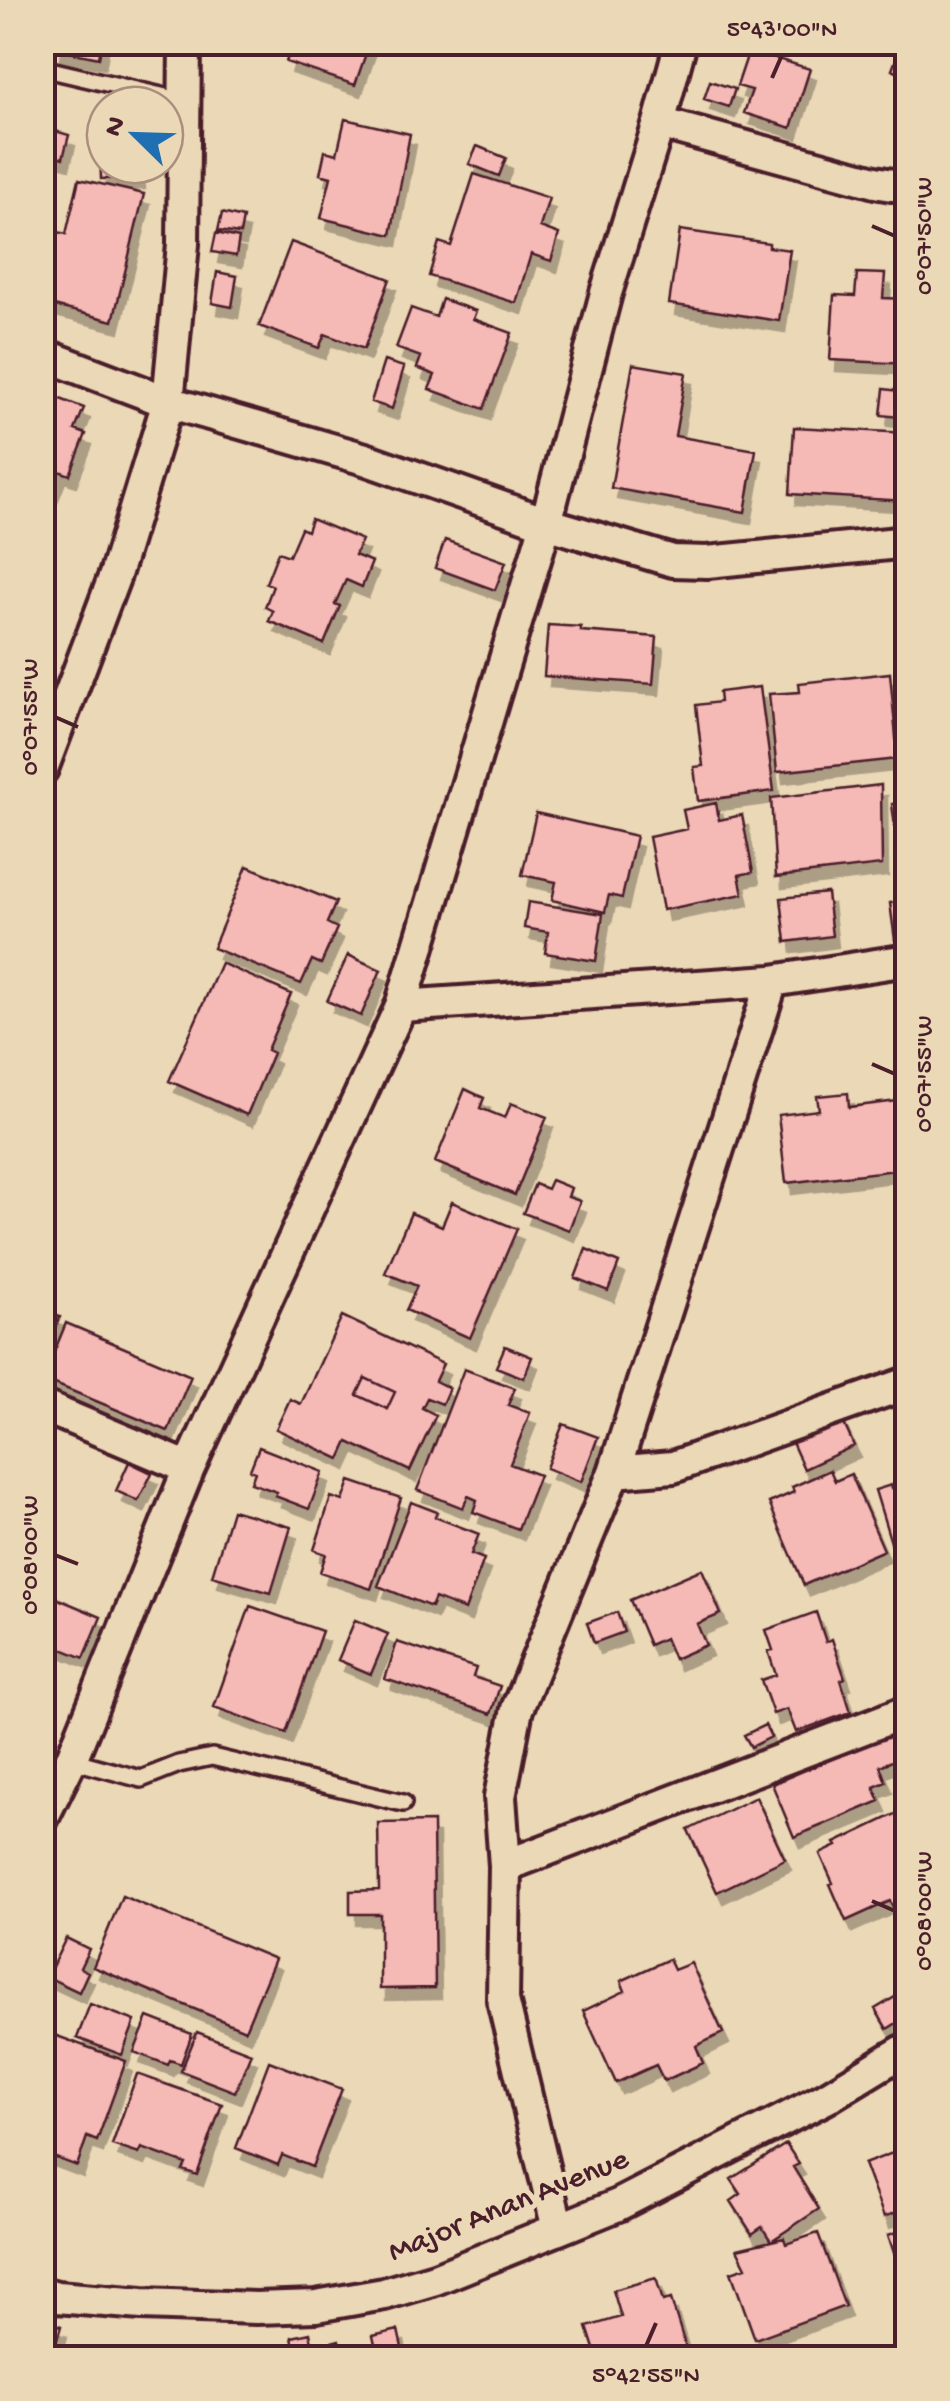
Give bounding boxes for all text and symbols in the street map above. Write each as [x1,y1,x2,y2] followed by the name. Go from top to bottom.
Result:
[727,17,837,46] text: 5°43'00"N
[85,85,185,185] north arrow
[97,112,135,142] text: N
[912,177,941,295] text: 0°07'50"W
[18,659,47,775] text: 0°07'55"W
[912,1016,941,1132] text: 0°07'55"W
[18,1495,47,1615] text: 0°08'00"W
[912,1851,941,1971] text: 0°08'00"W
[383,2141,635,2273] street label: Major Anan Avenue
[592,2363,700,2392] text: 5°42'55"N

